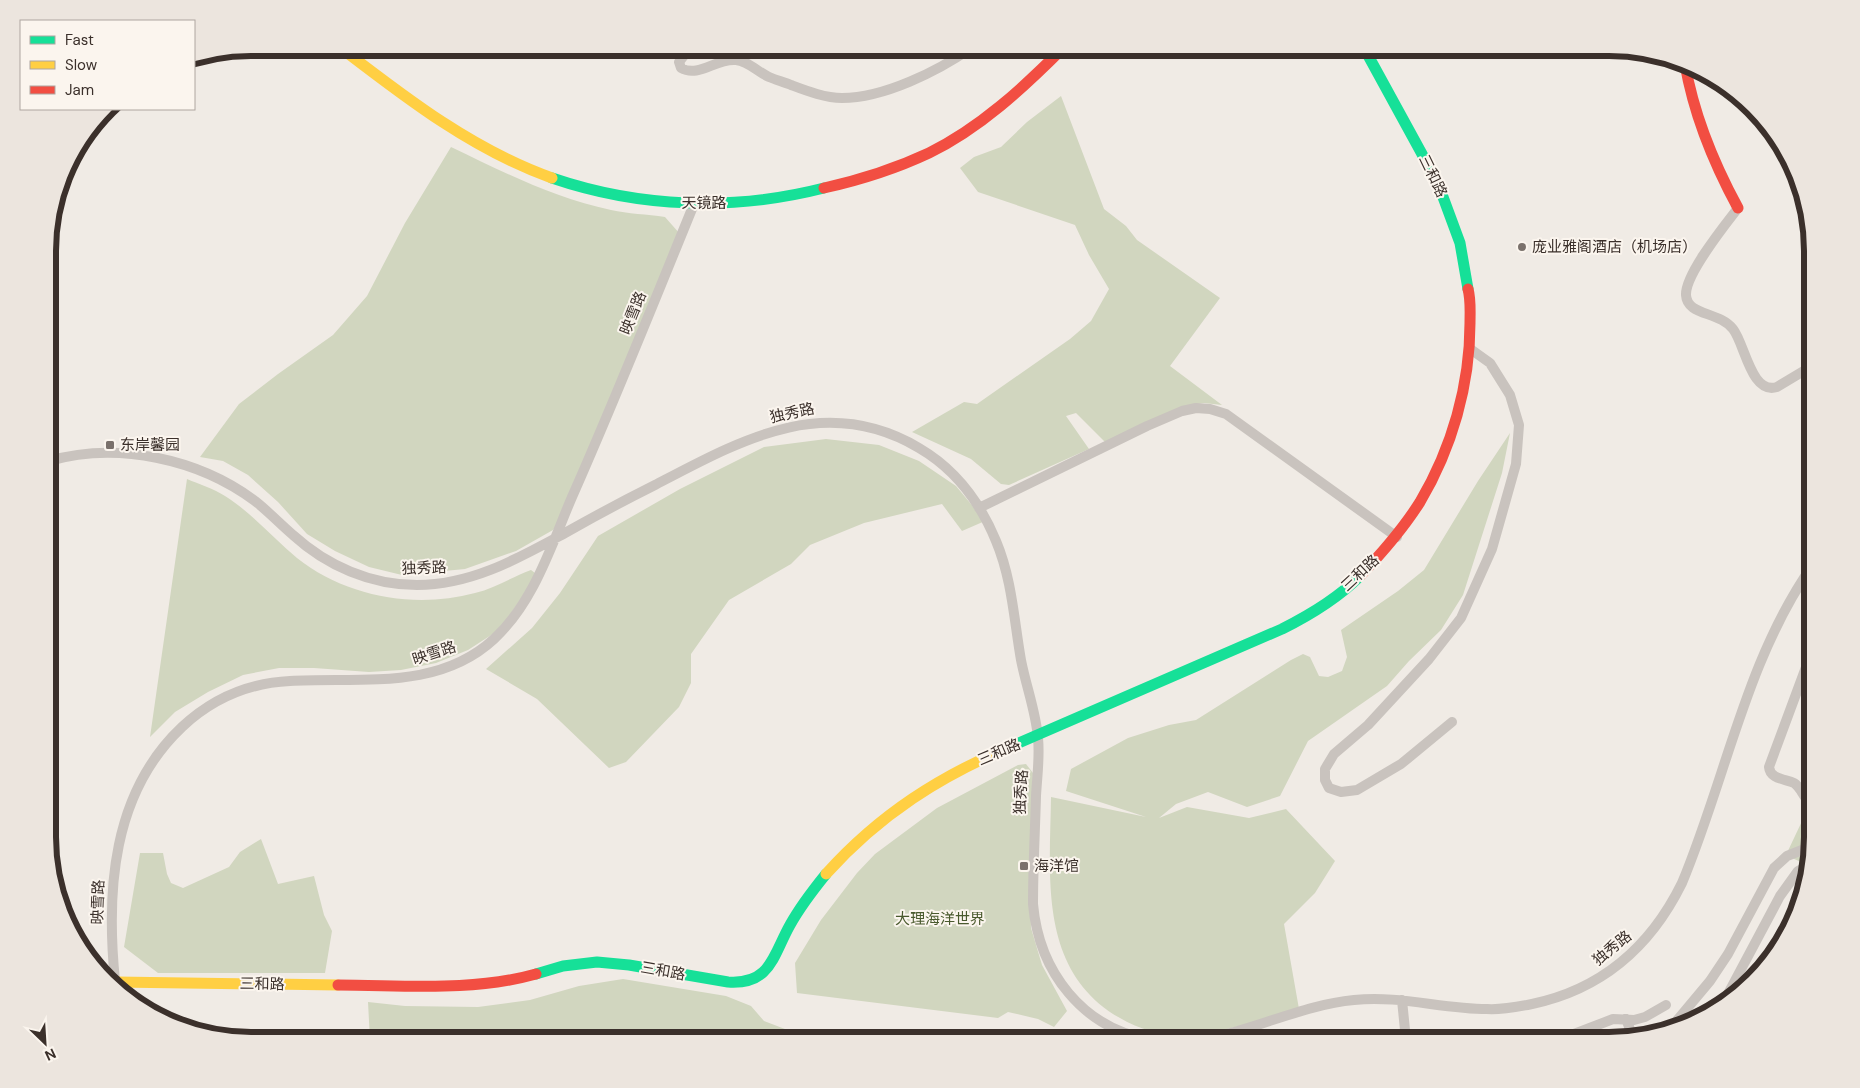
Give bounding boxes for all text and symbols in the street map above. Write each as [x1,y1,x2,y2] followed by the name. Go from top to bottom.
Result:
[20,20,195,110] legend
[65,30,94,50] text: Fast
[65,55,98,75] text: Slow
[65,80,94,100] text: Jam
[1414,151,1452,201] street label: 三和路
[681,193,727,213] street label: 天镜路
[1532,237,1697,257] place label: 庞业雅阁酒店（机场店）
[1516,241,1528,253] marker: 庞业雅阁酒店（机场店）
[615,288,651,338] street label: 映雪路
[768,399,816,427] street label: 独秀路
[120,435,180,455] place label: 东岸馨园
[104,439,116,451] marker: 东岸馨园
[1337,550,1383,596] street label: 三和路
[401,557,447,579] street label: 独秀路
[410,637,458,669] street label: 映雪路
[974,734,1024,770] street label: 三和路
[1010,769,1032,815] street label: 独秀路
[1034,856,1079,876] place label: 海洋馆
[1018,860,1030,872] marker: 海洋馆
[87,879,109,925] street label: 映雪路
[895,909,985,929] park label: 大理海洋世界
[1588,926,1636,970] street label: 独秀路
[639,957,687,985] street label: 三和路
[239,974,285,994] street label: 三和路
[20,1018,70,1068] north arrow
[42,1044,59,1065] text: N

